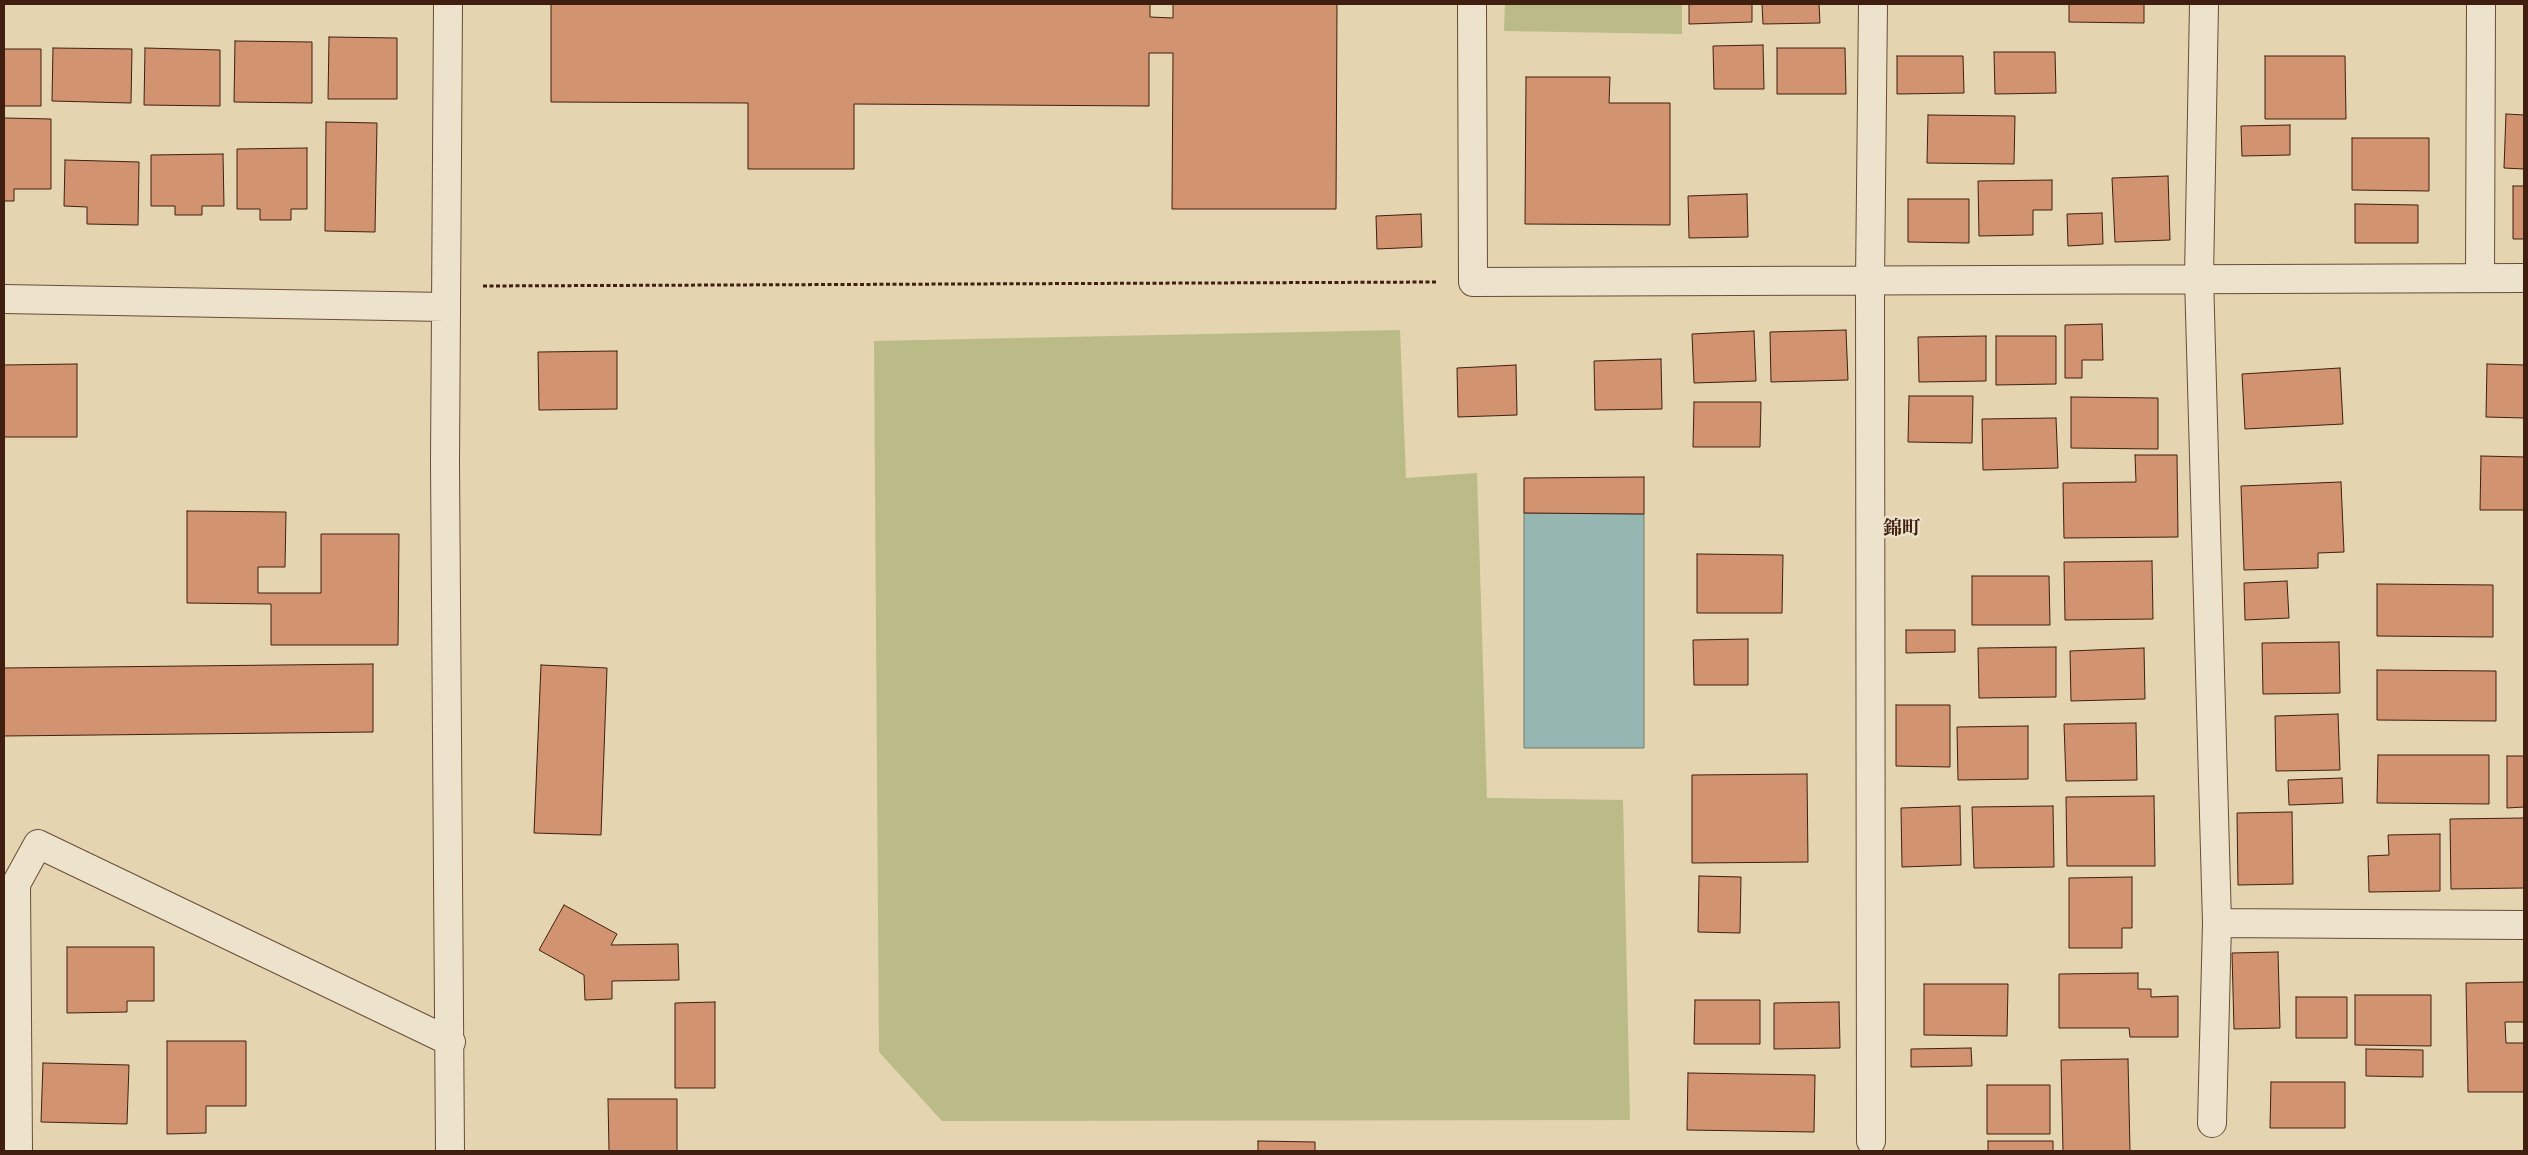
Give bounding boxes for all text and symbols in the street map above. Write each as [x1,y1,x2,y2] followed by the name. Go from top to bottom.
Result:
[1883,519,1921,541] district label: 錦町

